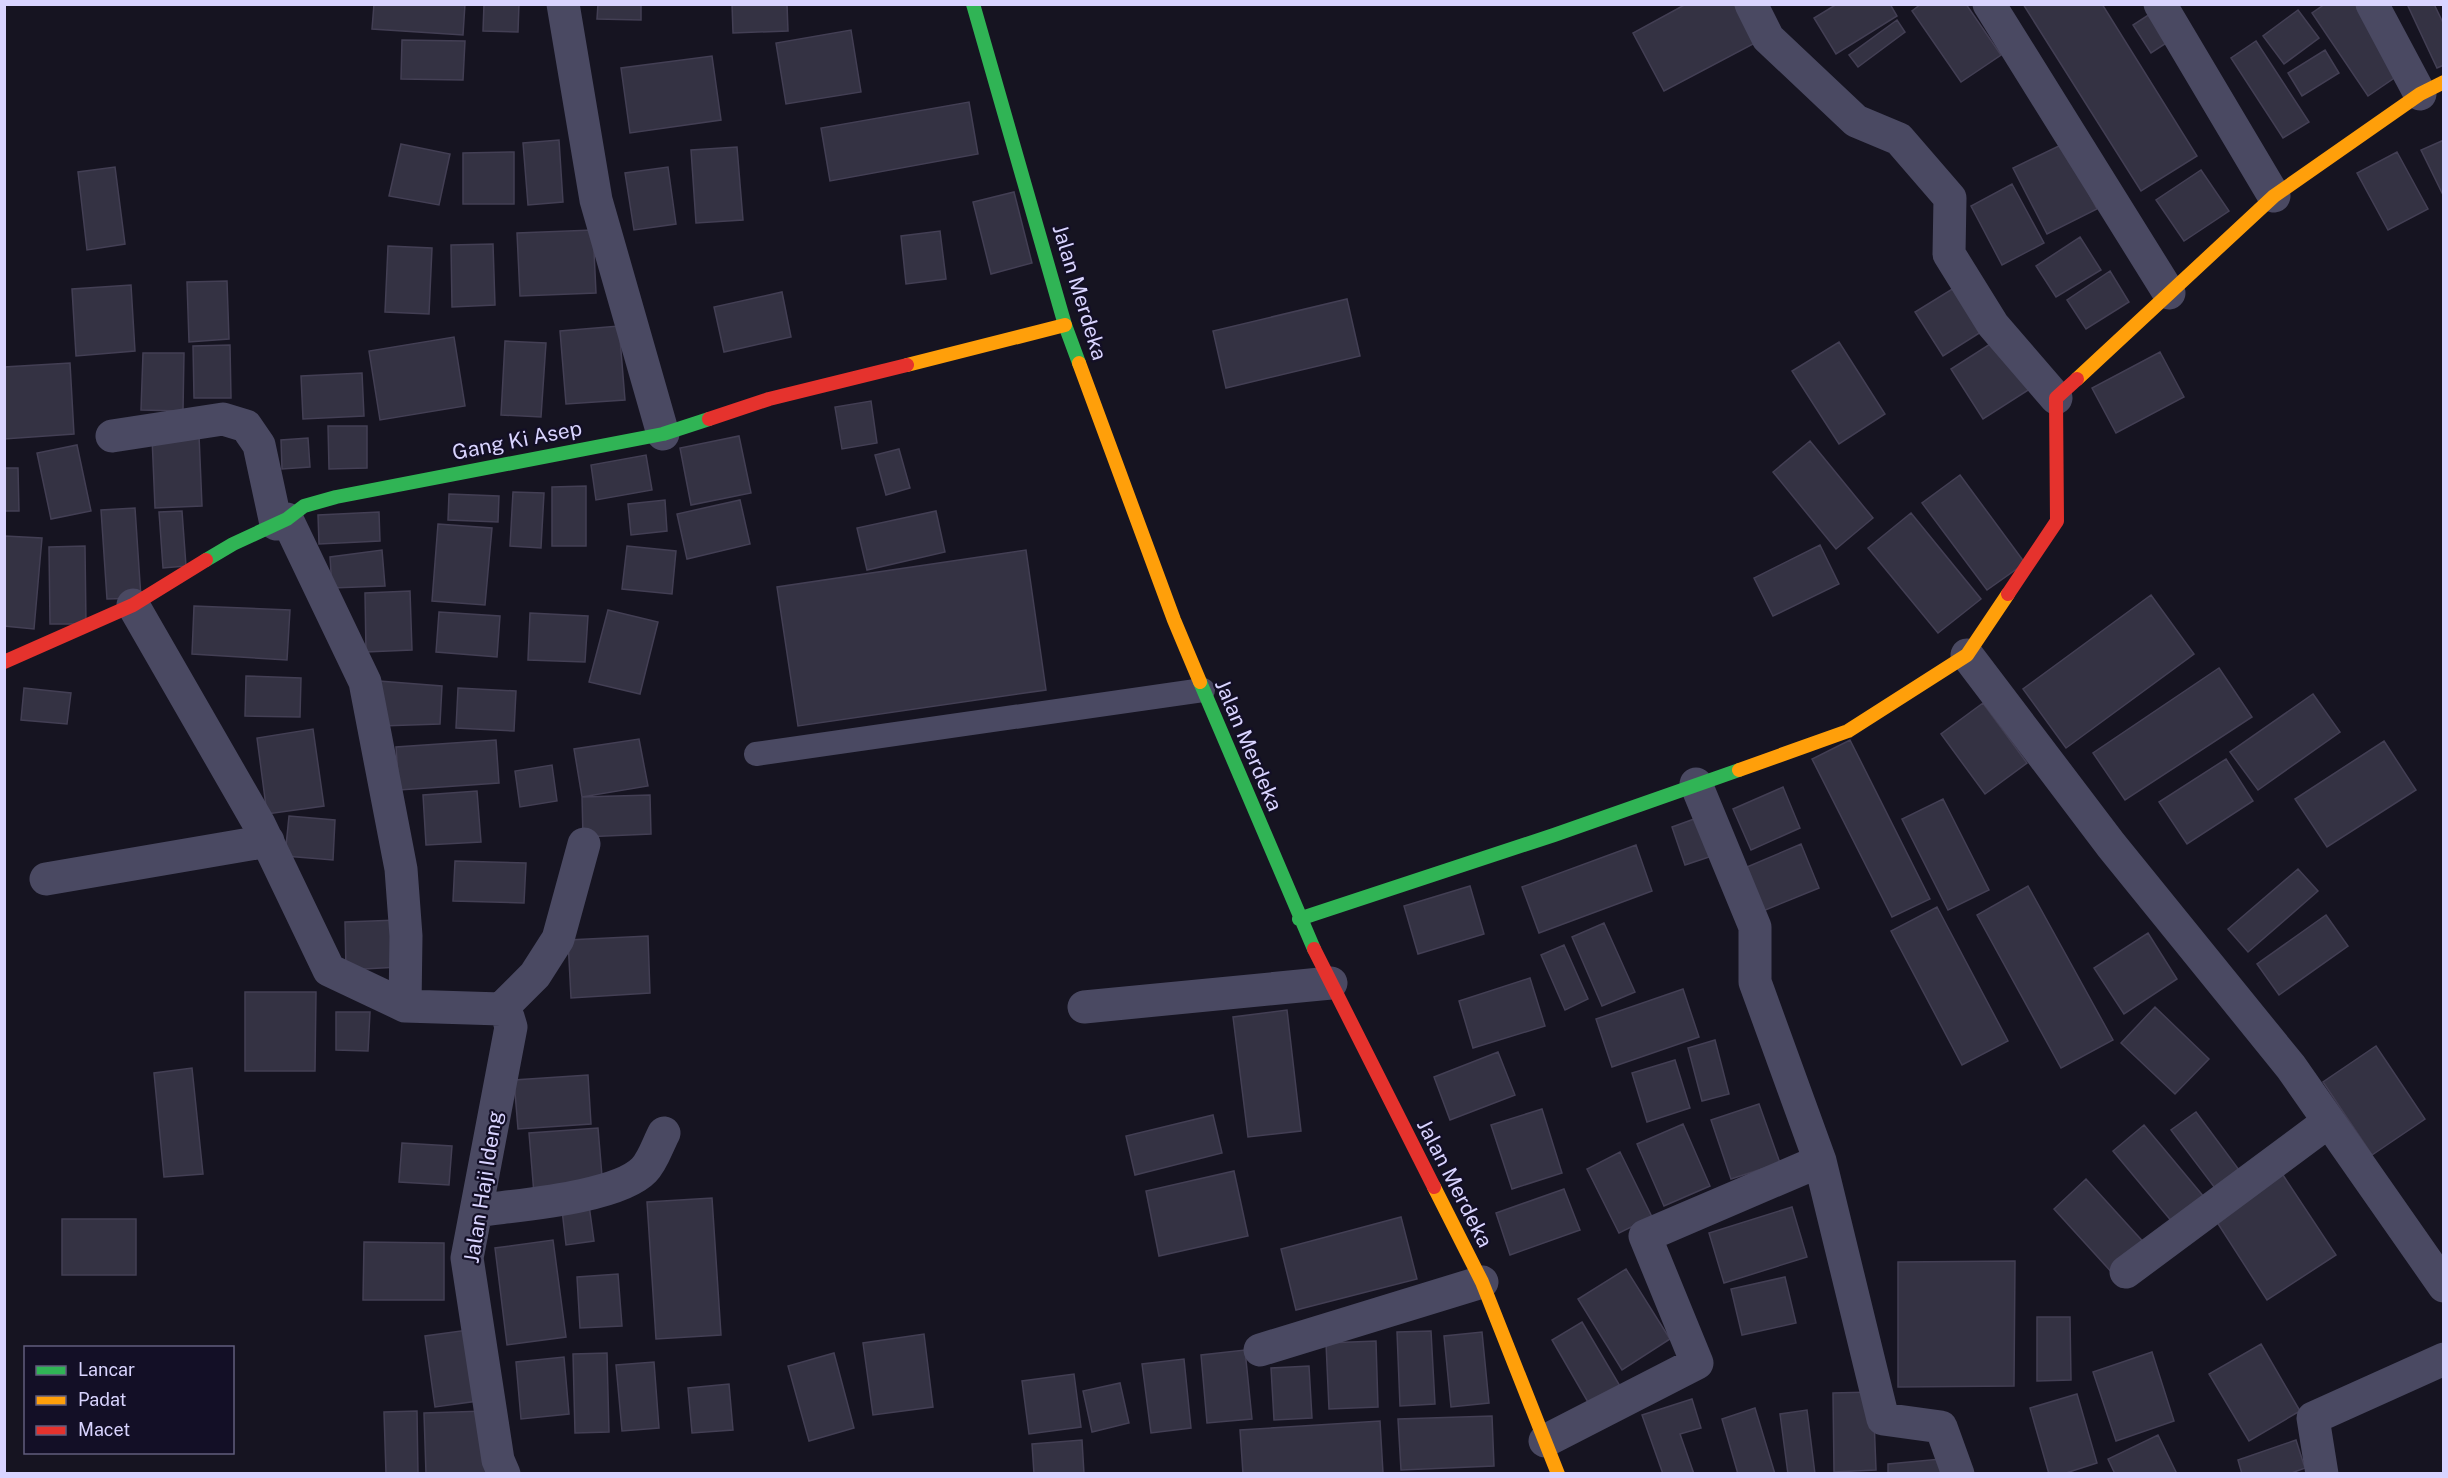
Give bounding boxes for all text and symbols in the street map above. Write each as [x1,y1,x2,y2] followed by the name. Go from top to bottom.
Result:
[1047,221,1113,363] street label: Jalan Merdeka
[450,415,584,465] street label: Gang Ki Asep
[1210,675,1288,815] street label: Jalan Merdeka
[459,1109,507,1265] street label: Jalan Haji Ideng
[1412,1115,1498,1251] street label: Jalan Merdeka
[24,1346,234,1454] legend
[78,1359,135,1380] text: Lancar
[78,1389,127,1410] text: Padat
[78,1419,130,1440] text: Macet

